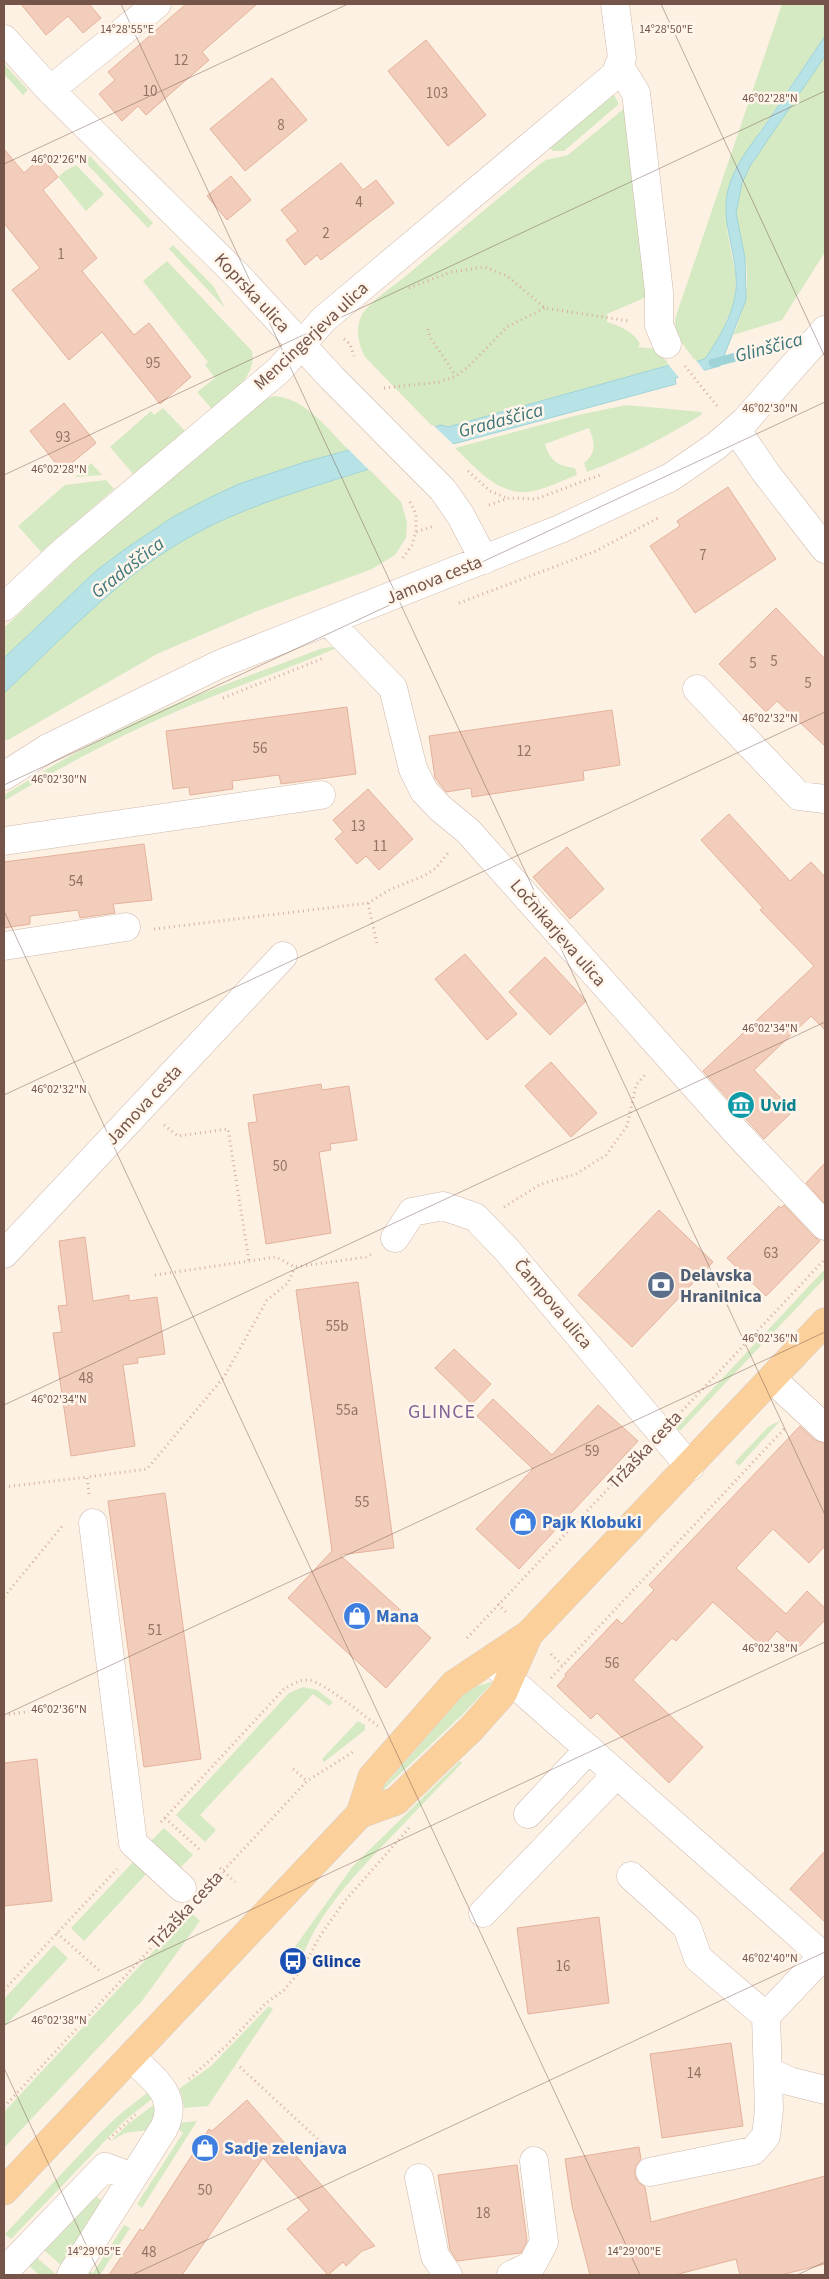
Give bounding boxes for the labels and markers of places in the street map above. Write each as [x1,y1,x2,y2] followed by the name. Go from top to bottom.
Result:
[726,1090,756,1120] museum icon: Uvid
[760,1093,797,1118] place label: Uvid
[680,1263,762,1309] place label: Delavska Hranilnica
[646,1270,676,1300] bank icon: Delavska Hranilnica
[508,1507,538,1537] shop icon: Pajk Klobuki
[542,1510,642,1535] place label: Pajk Klobuki
[342,1601,372,1631] shop icon: Mana
[376,1604,419,1629] place label: Mana
[278,1946,308,1976] bus stop icon: Glince
[312,1949,361,1974] place label: Glince
[190,2133,220,2163] shop icon: Sadje zelenjava
[224,2136,347,2161] place label: Sadje zelenjava

